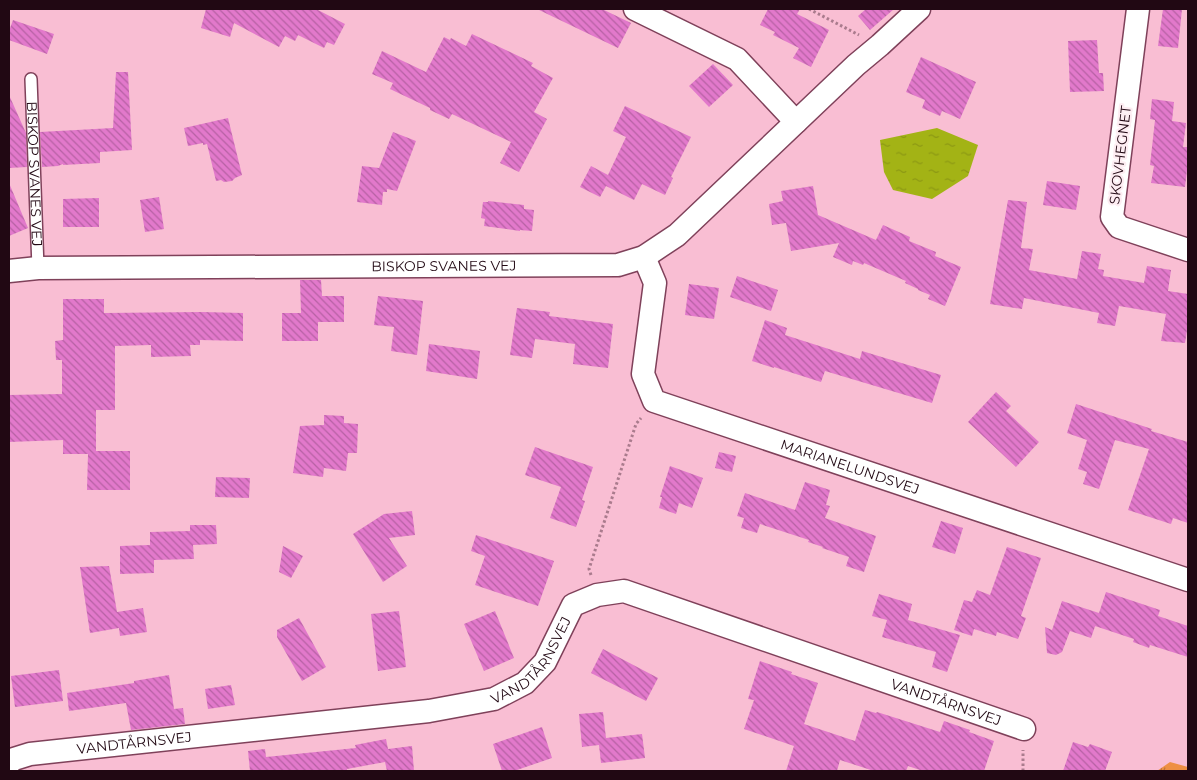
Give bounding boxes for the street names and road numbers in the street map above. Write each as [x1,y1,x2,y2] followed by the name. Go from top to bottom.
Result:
[23,101,46,247] street label: BISKOP SVANES VEJ
[1105,105,1135,205] street label: SKOVHEGNET
[371,257,517,275] street label: BISKOP SVANES VEJ
[778,435,922,498] street label: MARIANELUNDSVEJ
[488,614,575,708] street label: VANDTÅRNSVEJ
[888,675,1004,730] street label: VANDTÅRNSVEJ
[76,728,193,758] street label: VANDTÅRNSVEJ

